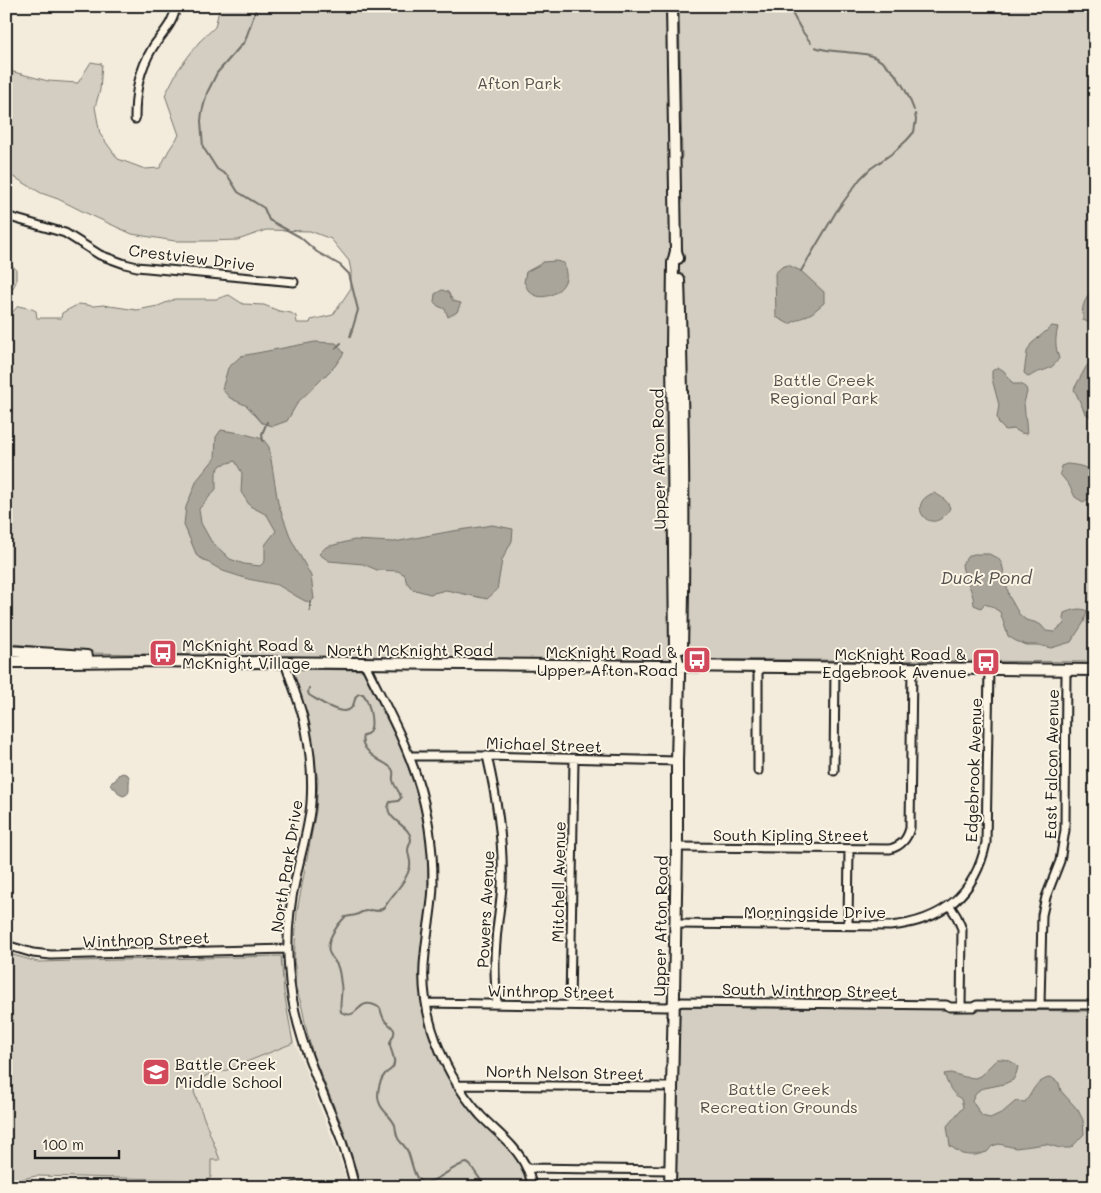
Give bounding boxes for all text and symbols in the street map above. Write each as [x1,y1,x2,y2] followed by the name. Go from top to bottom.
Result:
[477,72,561,93] park label: Afton Park
[128,239,256,275] street label: Crestview Drive
[770,369,878,408] park label: Battle Creek Regional Park
[646,388,670,530] street label: Upper Afton Road
[940,565,1033,589] water label: Duck Pond
[182,634,315,673] place label: McKnight Road & McKnight Village
[148,638,178,668] bus stop icon: McKnight Road & McKnight Village
[327,639,493,660] street label: North McKnight Road
[537,641,678,680] place label: McKnight Road & Upper Afton Road
[822,643,967,682] place label: McKnight Road & Edgebrook Avenue
[682,645,712,675] bus stop icon: McKnight Road & Upper Afton Road
[971,647,1001,677] bus stop icon: McKnight Road & Edgebrook Avenue
[1039,689,1063,839] street label: East Falcon Avenue
[960,697,986,843] street label: Edgebrook Avenue
[486,731,602,757] street label: Michael Street
[265,798,307,934] street label: North Park Drive
[546,821,570,943] street label: Mitchell Avenue
[713,824,869,845] street label: South Kipling Street
[471,850,499,968] street label: Powers Avenue
[648,855,672,997] street label: Upper Afton Road
[744,901,886,922] street label: Morningside Drive
[82,926,210,952] street label: Winthrop Street
[722,978,898,1002] street label: South Winthrop Street
[487,979,615,1003] street label: Winthrop Street
[175,1053,282,1092] place label: Battle Creek Middle School
[141,1057,171,1087] school or university icon: Battle Creek Middle School
[486,1060,644,1084] street label: North Nelson Street
[700,1078,858,1117] park label: Battle Creek Recreation Grounds
[35,1128,119,1160] scale bar
[42,1134,84,1154] text: 100 m

